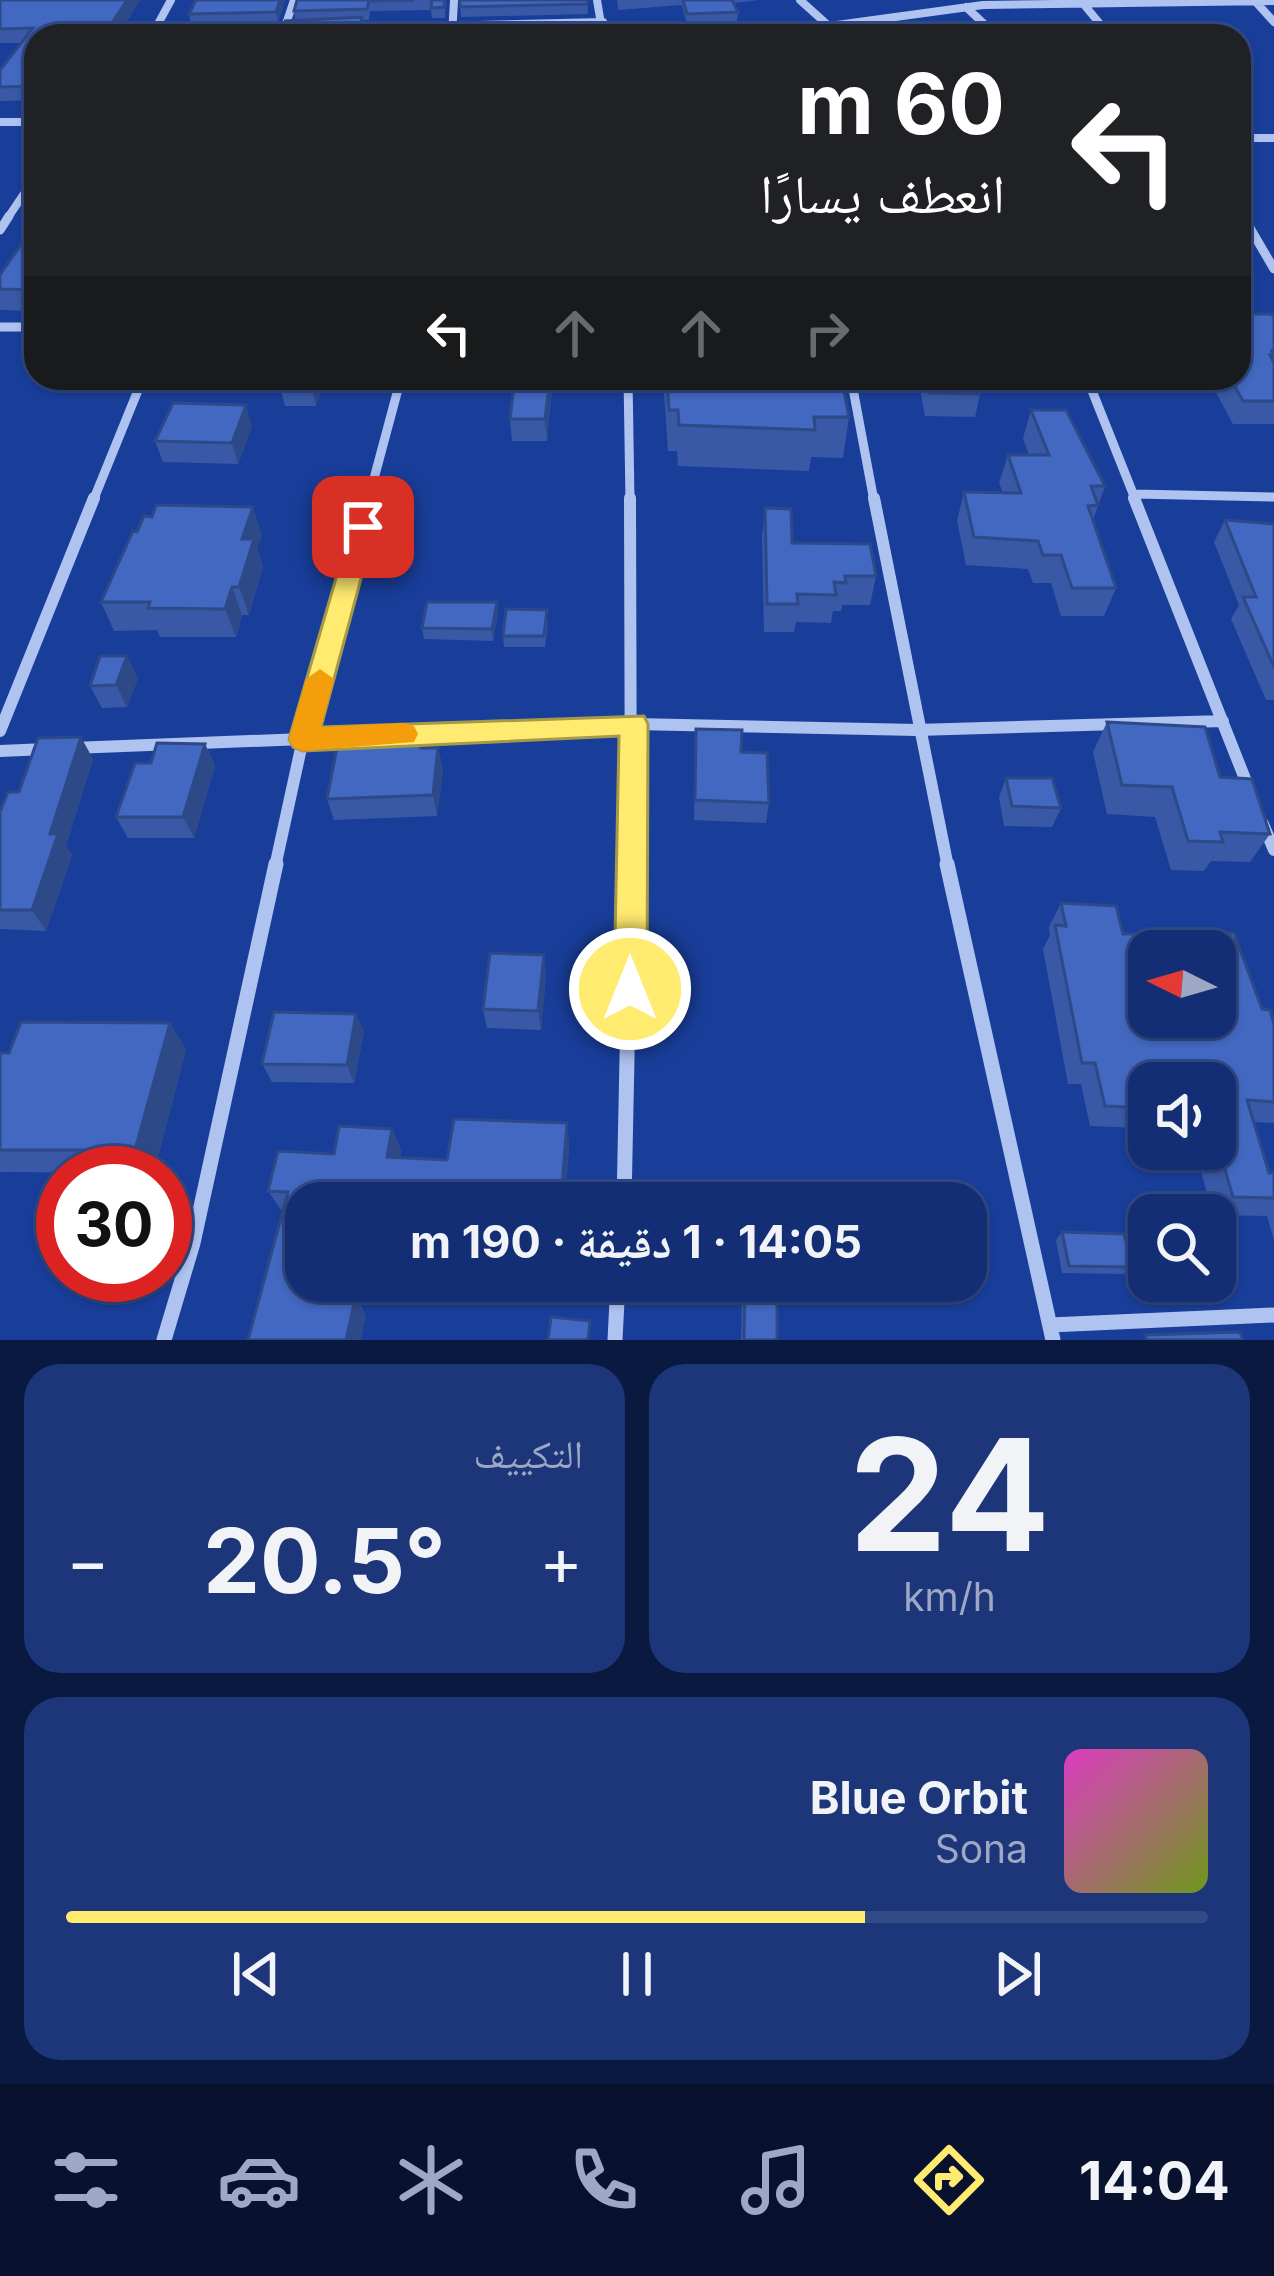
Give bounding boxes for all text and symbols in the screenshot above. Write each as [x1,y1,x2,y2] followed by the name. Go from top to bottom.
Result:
[797,53,1005,154] text: 60 m
[1047,72,1203,228] icon: left
[760,161,1005,226] text: انعطف يسارًا
[416,300,482,366] icon: left
[542,300,608,366] icon: ahead
[668,300,734,366] icon: ahead
[794,300,860,366] icon: right
[312,476,414,578] pin
[330,494,396,560] icon: arrive
[567,926,693,1052] position arrow
[1128,930,1236,1038] north arrow
[1128,930,1236,1302] map controls
[1128,1062,1236,1170] button: sound
[36,1146,192,1302] speed limit sign: 30
[1128,1194,1236,1302] button: search
[410,1214,862,1269] text: 14:05 · 1 دقيقة · 190 m
[849,1400,1050,1589] text: 24
[474,1430,583,1477] text: التكييف
[203,1506,446,1615] text: 20.5°
[66,1521,110,1601] text: −
[539,1521,583,1601] text: +
[903,1573,996,1620] text: km/h
[810,1770,1028,1825] text: Blue Orbit
[935,1825,1028,1872] text: Sona
[223,1941,289,2007] icon: previous
[604,1941,670,2007] icon: pause
[985,1941,1051,2007] icon: next
[44,2138,128,2222] icon: filters
[217,2138,301,2222] icon: car
[389,2138,473,2222] icon: climate
[562,2138,646,2222] icon: phone
[734,2138,818,2222] icon: music
[907,2138,991,2222] icon: directions
[1079,2148,1230,2213] text: 14:04

